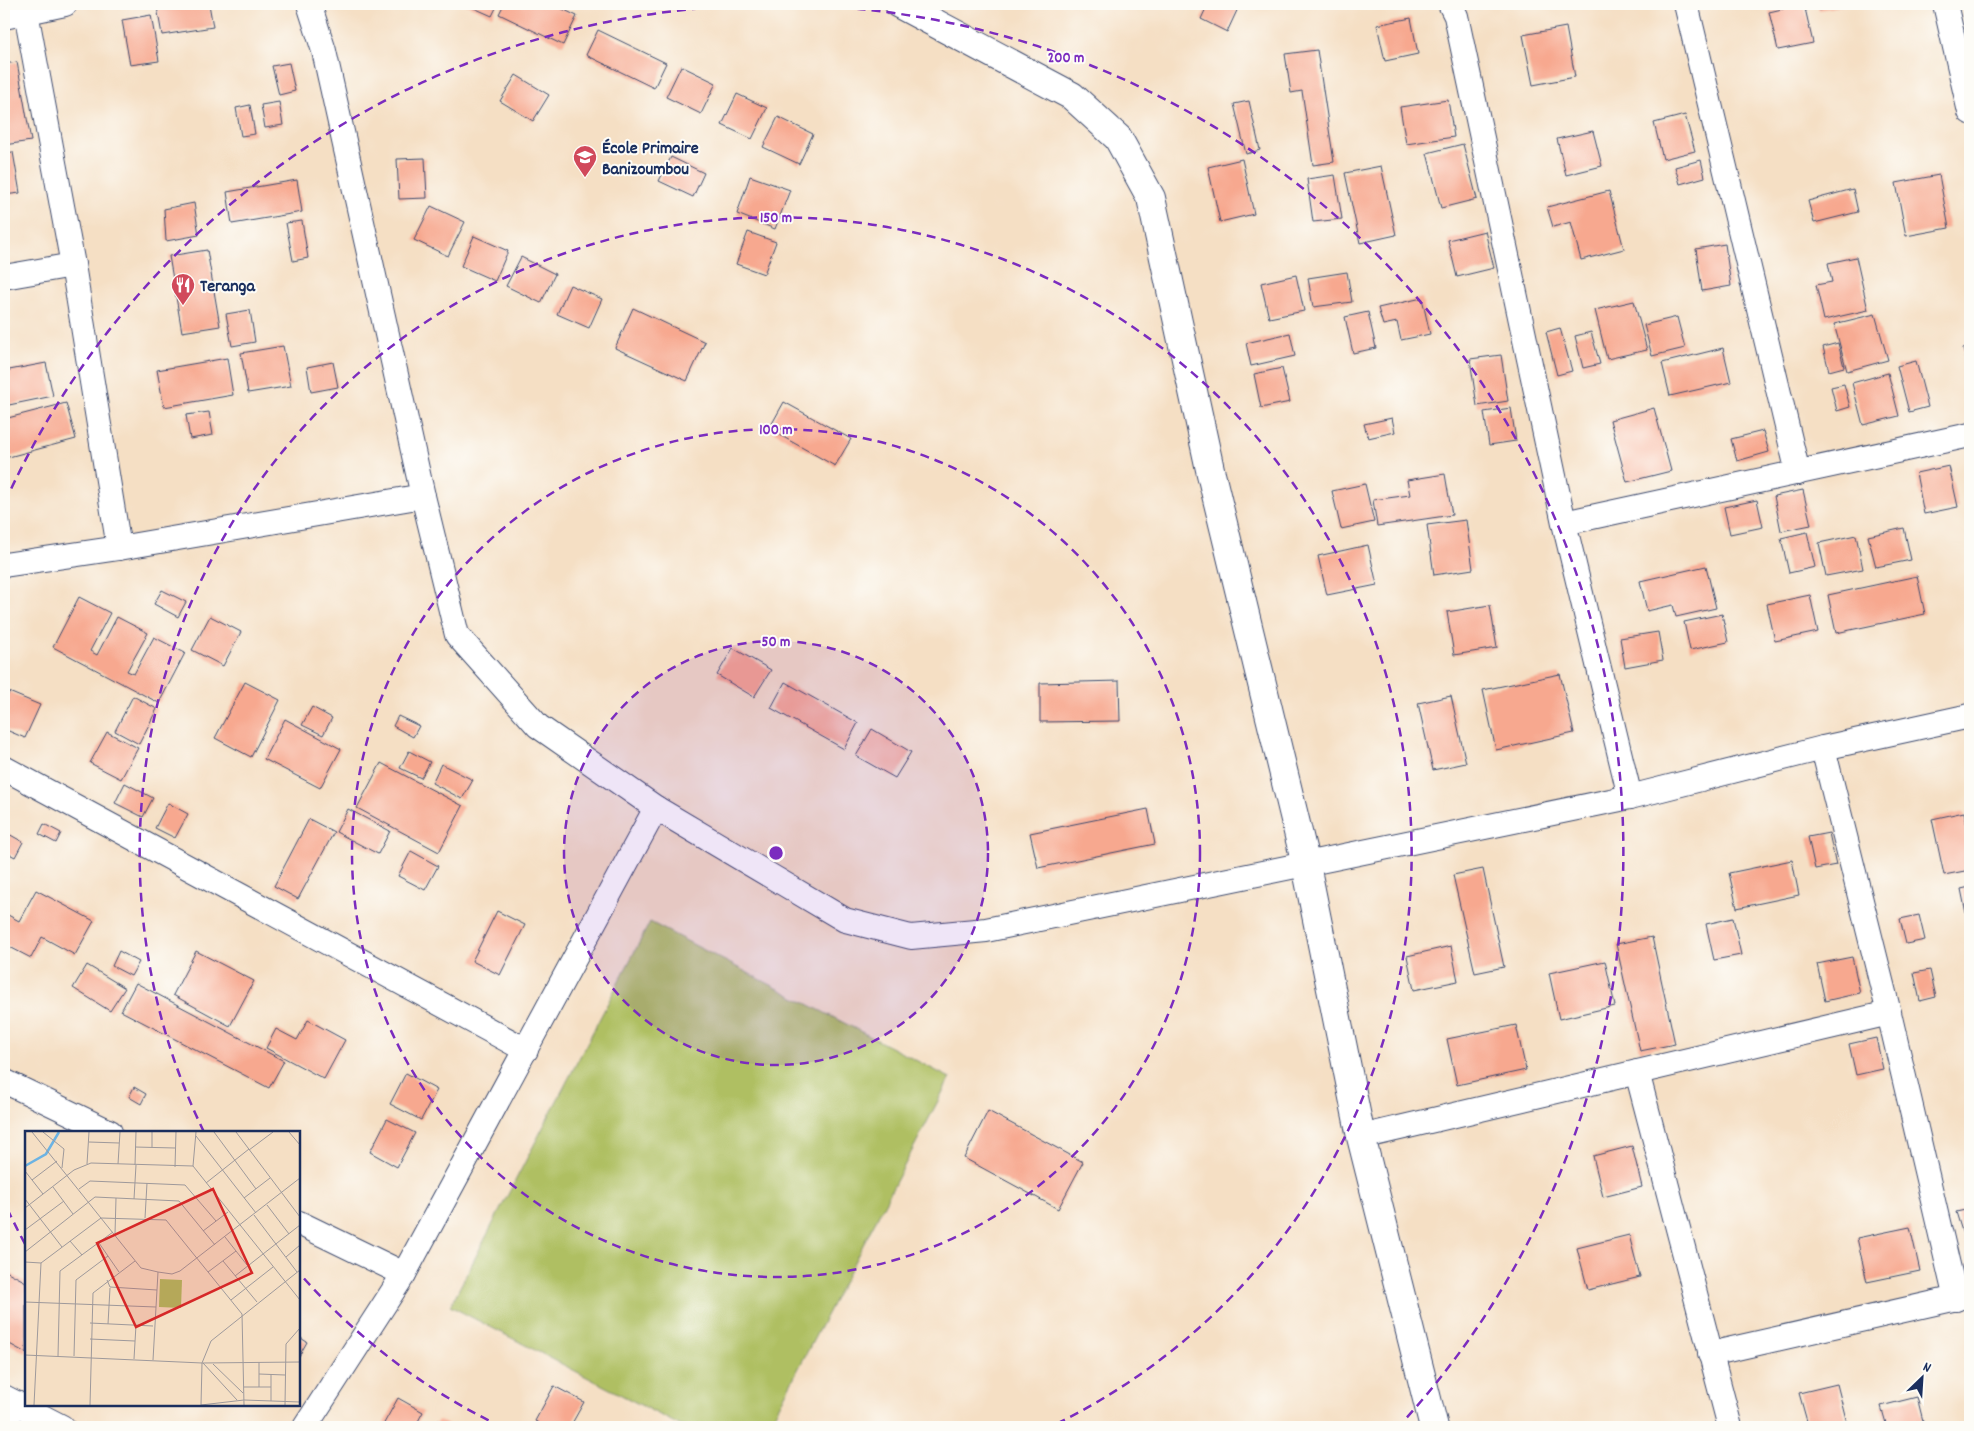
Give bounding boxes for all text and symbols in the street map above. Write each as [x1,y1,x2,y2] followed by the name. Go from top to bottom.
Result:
[1048,48,1084,70] text: 200 m
[602,137,699,183] place label: École Primaire Banizoumbou
[572,144,598,178] school or university icon: École Primaire Banizoumbou
[760,208,792,230] text: 150 m
[170,272,196,306] restaurant icon: Teranga
[200,275,255,300] place label: Teranga
[759,420,793,442] text: 100 m
[762,632,790,654] text: 50 m
[767,844,785,862] centre of rings
[25,1131,300,1406] inset map
[1896,1354,1946,1404] north arrow
[1919,1358,1934,1379] text: N

